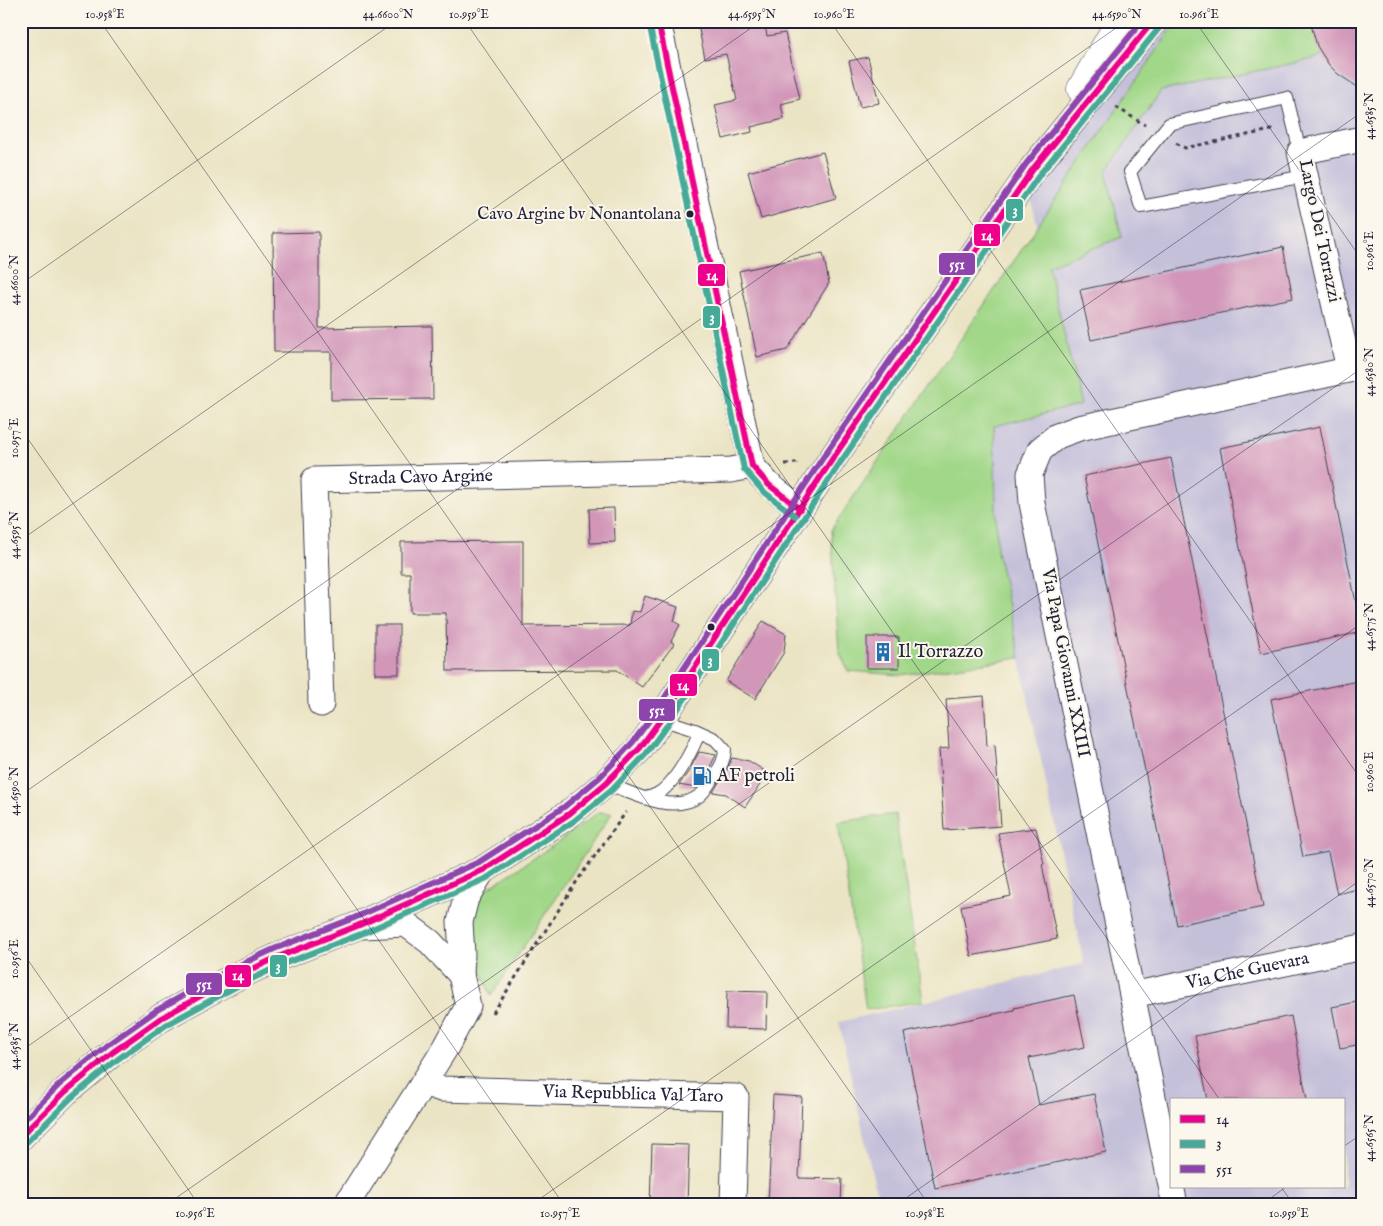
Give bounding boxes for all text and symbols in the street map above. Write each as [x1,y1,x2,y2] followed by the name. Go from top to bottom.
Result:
[85,7,125,22] text: 10.958°E
[363,7,414,22] text: 44.6600°N
[449,7,489,22] text: 10.959°E
[728,7,777,22] text: 44.6595°N
[813,7,855,22] text: 10.960°E
[1092,7,1142,22] text: 44.6590°N
[1179,7,1219,22] text: 10.961°E
[1362,92,1377,140] text: 44.6585°N
[1293,157,1345,305] street label: Largo Dei Torrazzi
[1005,198,1024,222] line badge: 3
[1012,202,1018,220] text: 3
[477,204,682,225] place label: Cavo Argine bv Nonantolana
[685,209,695,219] marker: Cavo Argine bv Nonantolana
[973,223,1001,247] line badge: 14
[981,227,994,245] text: 14
[1362,231,1377,271] text: 10.961°E
[938,252,976,276] line badge: 551
[7,254,22,305] text: 44.6600°N
[949,256,965,274] text: 551
[697,263,726,287] line badge: 14
[706,267,719,285] text: 14
[702,305,721,329] line badge: 3
[709,309,715,327] text: 3
[1362,347,1377,396] text: 44.6580°N
[7,418,22,458] text: 10.957°E
[348,464,493,491] street label: Strada Cavo Argine
[7,510,22,559] text: 44.6595°N
[1035,565,1095,760] street label: Via Papa Giovanni XXIII
[1362,602,1377,651] text: 44.6575°N
[706,622,716,632] unlabelled marker
[872,641,894,663] building icon: Il Torrazzo
[898,641,983,664] place label: Il Torrazzo
[701,648,720,672] line badge: 3
[707,652,713,670] text: 3
[669,673,698,697] line badge: 14
[677,677,690,695] text: 14
[638,698,676,722] line badge: 551
[649,702,665,720] text: 551
[1362,751,1377,793] text: 10.960°E
[691,765,713,787] fuel station icon: AF petroli
[716,765,795,788] place label: AF petroli
[7,766,22,816] text: 44.6590°N
[1362,858,1377,908] text: 44.6570°N
[7,939,22,979] text: 10.956°E
[1183,947,1311,995] street label: Via Che Guevara
[269,954,288,978] line badge: 3
[275,958,281,976] text: 3
[224,964,252,988] line badge: 14
[232,967,245,985] text: 14
[185,972,223,996] line badge: 551
[196,976,212,994] text: 551
[7,1022,22,1070] text: 44.6585°N
[541,1080,724,1108] street label: Via Repubblica Val Taro
[1170,1098,1346,1188] legend
[1216,1110,1230,1129] text: 14
[1362,1114,1377,1162] text: 44.6565°N
[1216,1134,1222,1153] text: 3
[1216,1160,1232,1179] text: 551
[175,1206,215,1221] text: 10.956°E
[540,1206,580,1221] text: 10.957°E
[905,1206,945,1221] text: 10.958°E
[1269,1206,1309,1221] text: 10.959°E

